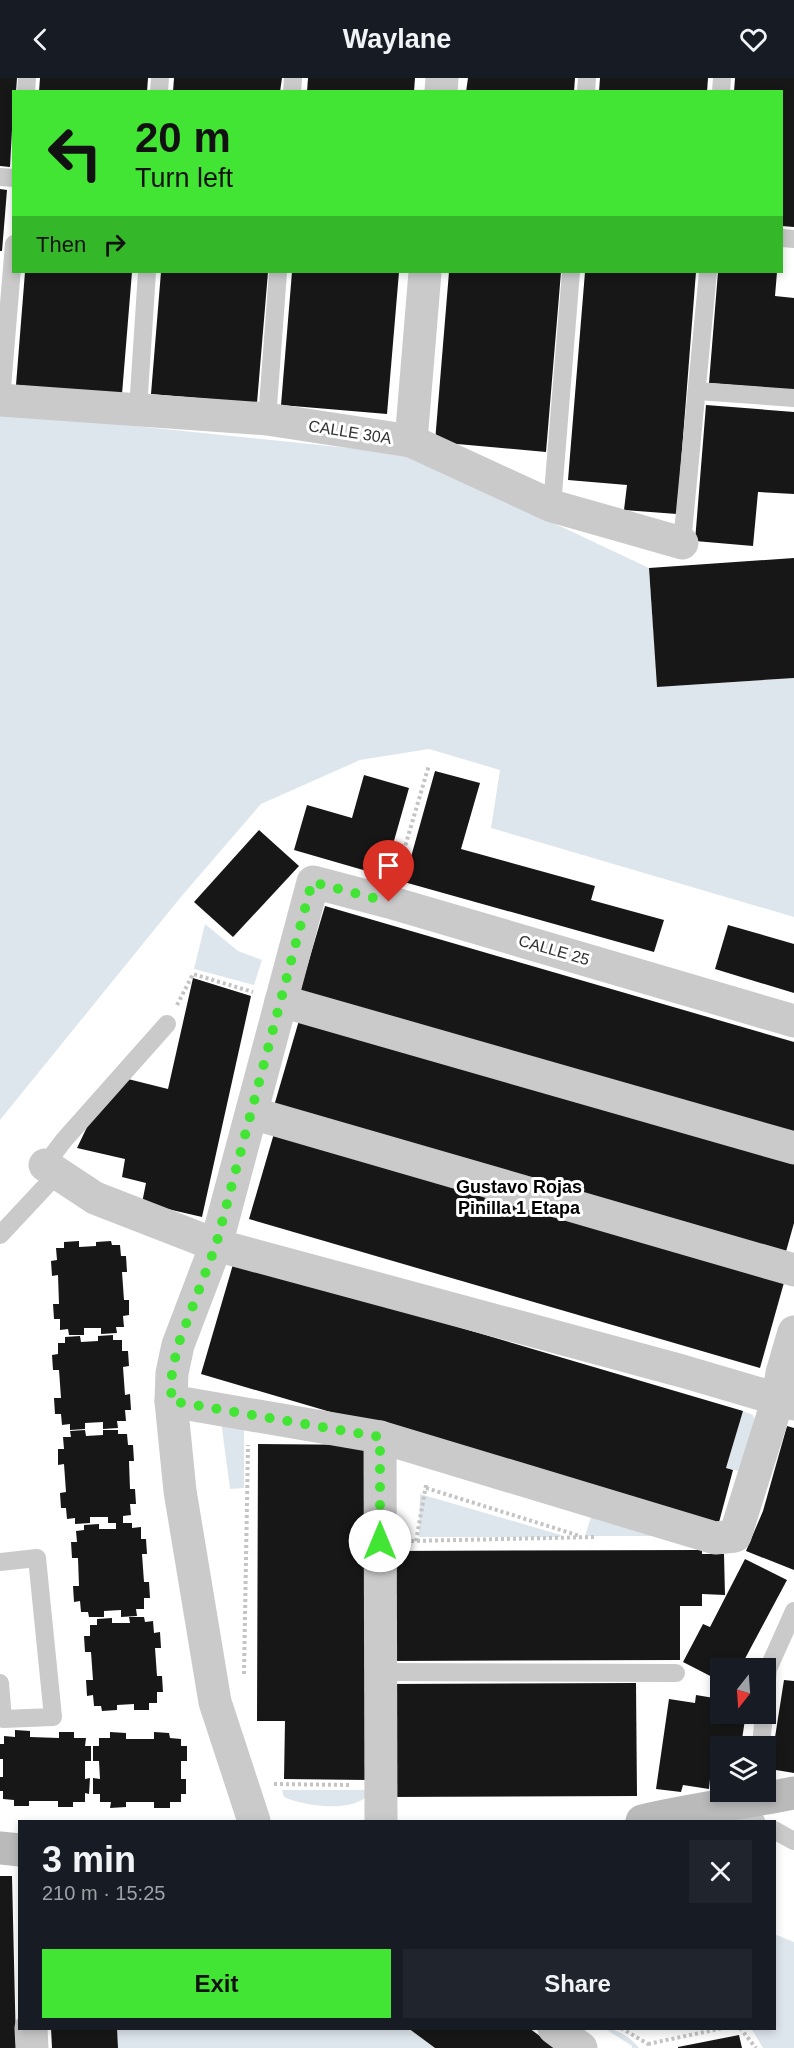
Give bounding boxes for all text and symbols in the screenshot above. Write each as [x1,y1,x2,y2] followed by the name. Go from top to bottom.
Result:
[24,23,57,56] icon: back
[737,23,770,56] icon: heart
[343,24,451,54] text: Waylane
[36,114,114,192] icon: left
[135,114,231,161] text: 20 m
[135,163,233,193] text: Turn left
[98,228,131,261] icon: right
[36,232,86,257] text: Then
[307,417,393,447] street label: CALLE 30A
[363,840,414,902] pin
[372,849,405,882] icon: arrive
[517,932,591,968] street label: CALLE 25
[456,1177,582,1218] district label: Gustavo Rojas Pinilla 1 Etapa
[348,1509,412,1573] position arrow
[710,1658,776,1724] north arrow
[710,1658,776,1802] map controls
[710,1736,776,1802] button: layers
[42,1839,136,1880] text: 3 min
[689,1840,752,1903] button: close
[42,1882,165,1904] text: 210 m · 15:25
[42,1949,391,2018] button: Exit
[403,1949,752,2018] button: Share

